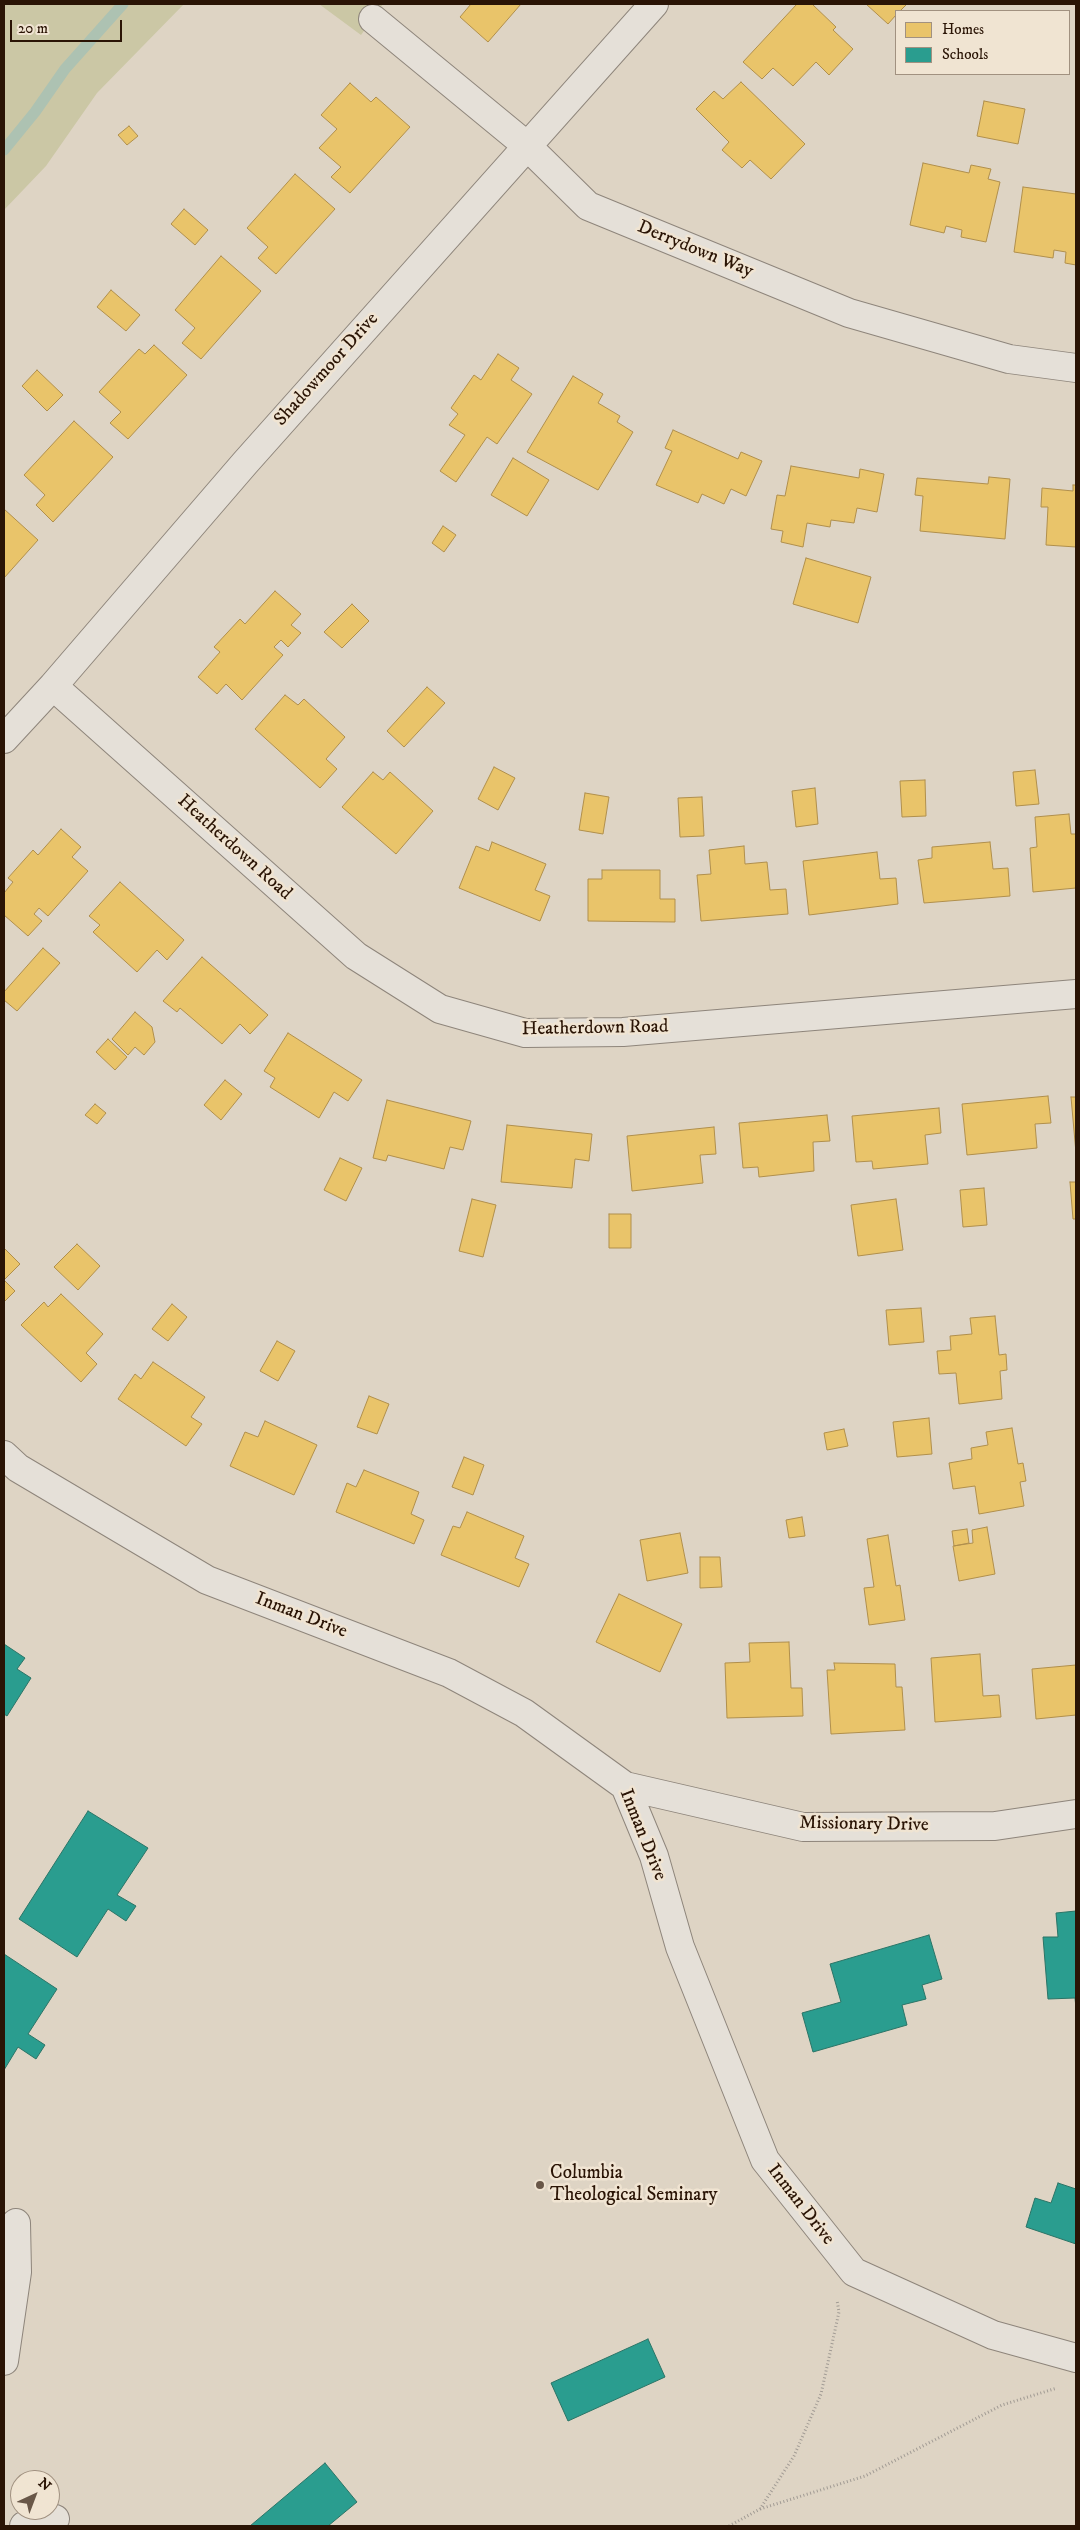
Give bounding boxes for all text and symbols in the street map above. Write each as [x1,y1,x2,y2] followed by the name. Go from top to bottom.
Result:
[12,10,125,42] scale bar
[895,10,1070,75] legend
[18,19,48,38] text: 20 m
[942,20,984,39] text: Homes
[942,45,988,64] text: Schools
[634,216,756,284] street label: Derrydown Way
[270,309,384,431] street label: Shadowmoor Drive
[172,790,296,906] street label: Heatherdown Road
[521,1016,669,1042] street label: Heatherdown Road
[252,1588,350,1644] street label: Inman Drive
[613,1786,671,1884] street label: Inman Drive
[799,1812,929,1838] street label: Missionary Drive
[761,2160,839,2250] street label: Inman Drive
[550,2163,717,2207] place label: Columbia Theological Seminary
[534,2179,546,2191] marker: Columbia Theological Seminary
[10,2470,60,2520] north arrow
[34,2474,55,2495] text: N

